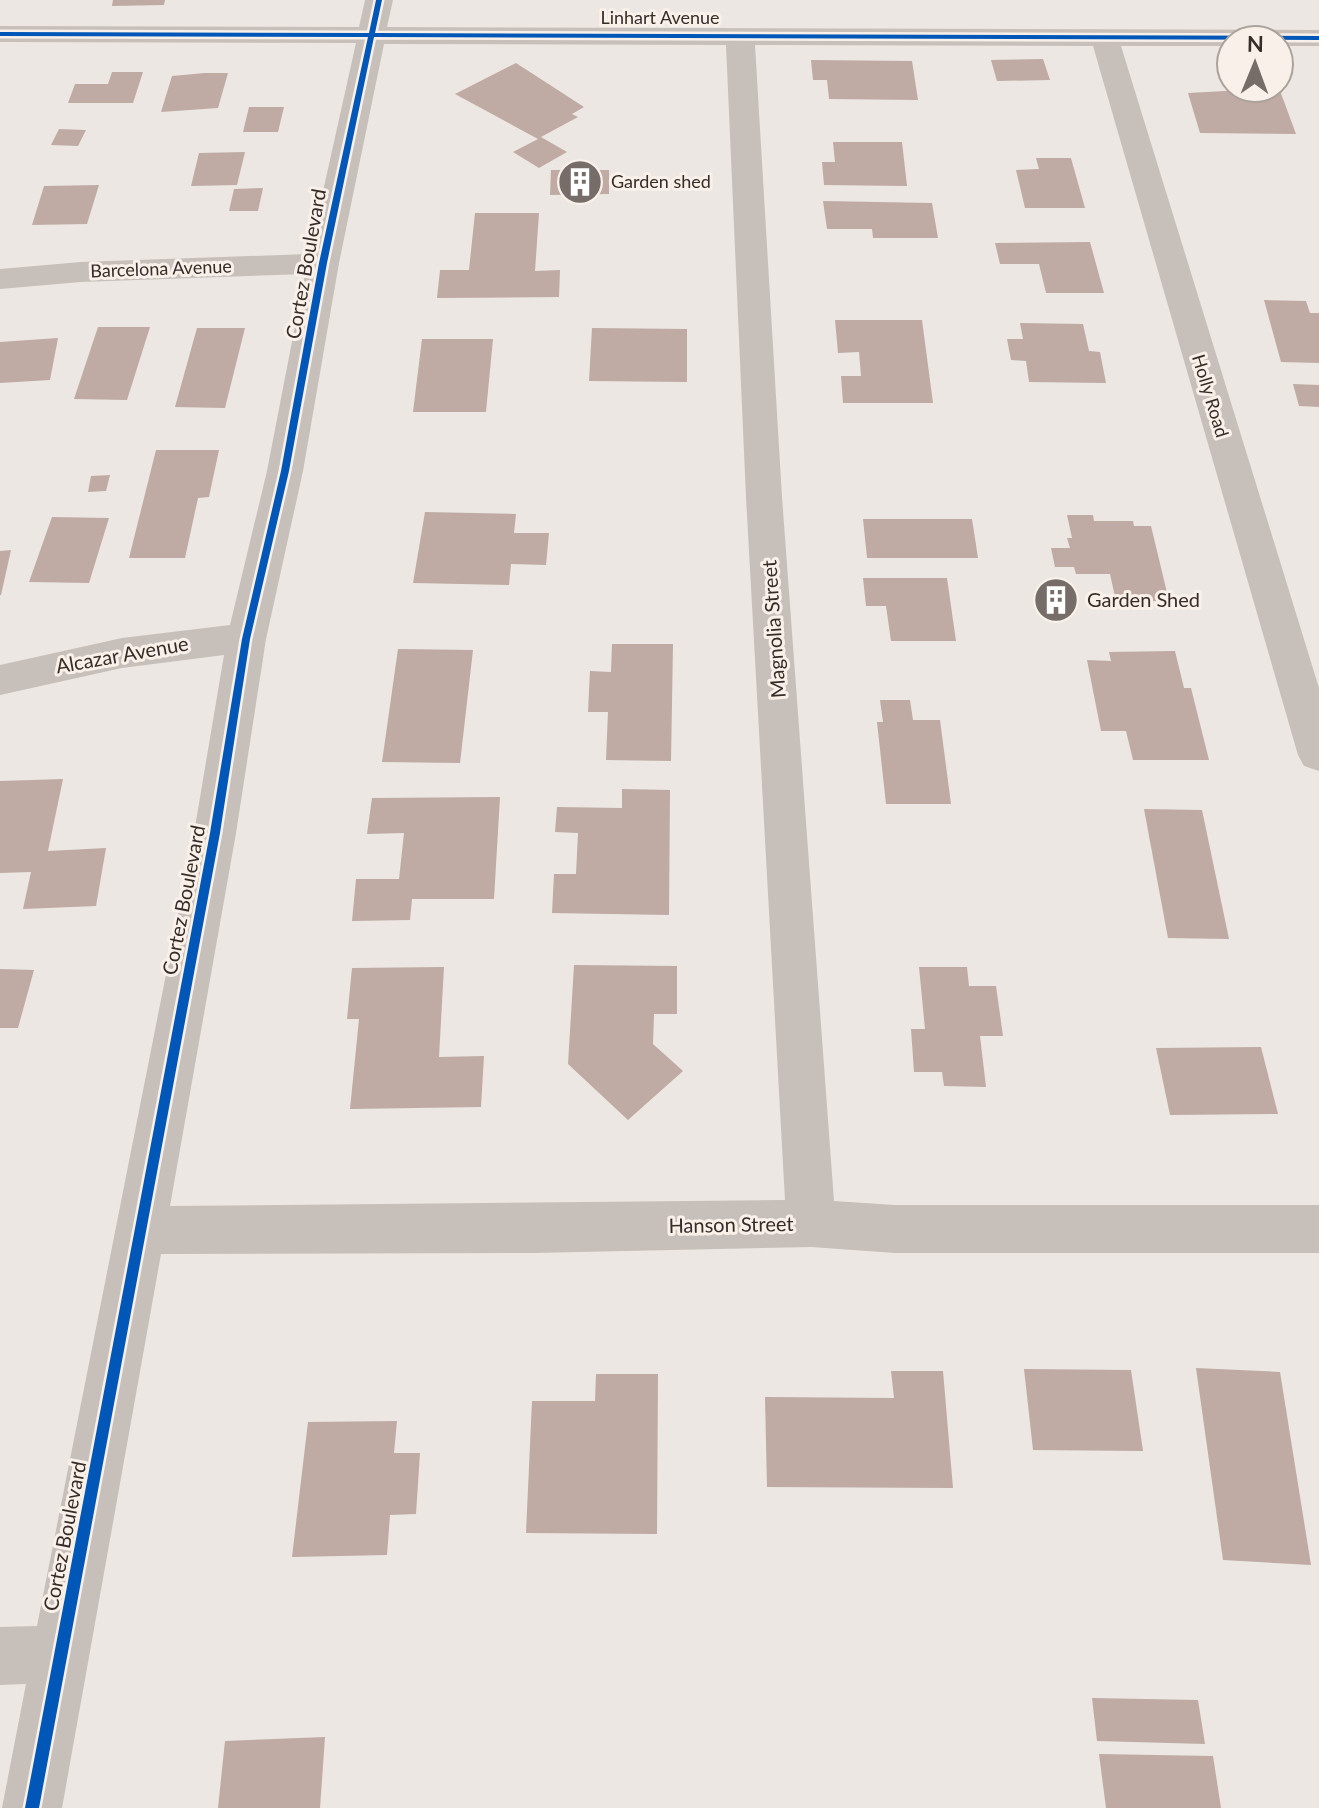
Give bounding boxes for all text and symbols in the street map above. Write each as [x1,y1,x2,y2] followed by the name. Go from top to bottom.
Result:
[600,6,720,28] street label: Linhart Avenue
[1215,24,1295,104] north arrow
[1247,30,1264,57] text: N
[556,158,604,206] building icon: Garden shed
[611,170,711,192] place label: Garden shed
[280,187,330,341] street label: Cortez Boulevard
[90,255,232,281] street label: Barcelona Avenue
[1188,352,1234,440] street label: Holly Road
[756,559,790,699] street label: Magnolia Street
[1032,576,1080,624] building icon: Garden Shed
[1087,587,1200,611] place label: Garden Shed
[54,631,190,677] street label: Alcazar Avenue
[157,823,209,977] street label: Cortez Boulevard
[668,1211,794,1237] street label: Hanson Street
[38,1459,90,1613] street label: Cortez Boulevard

